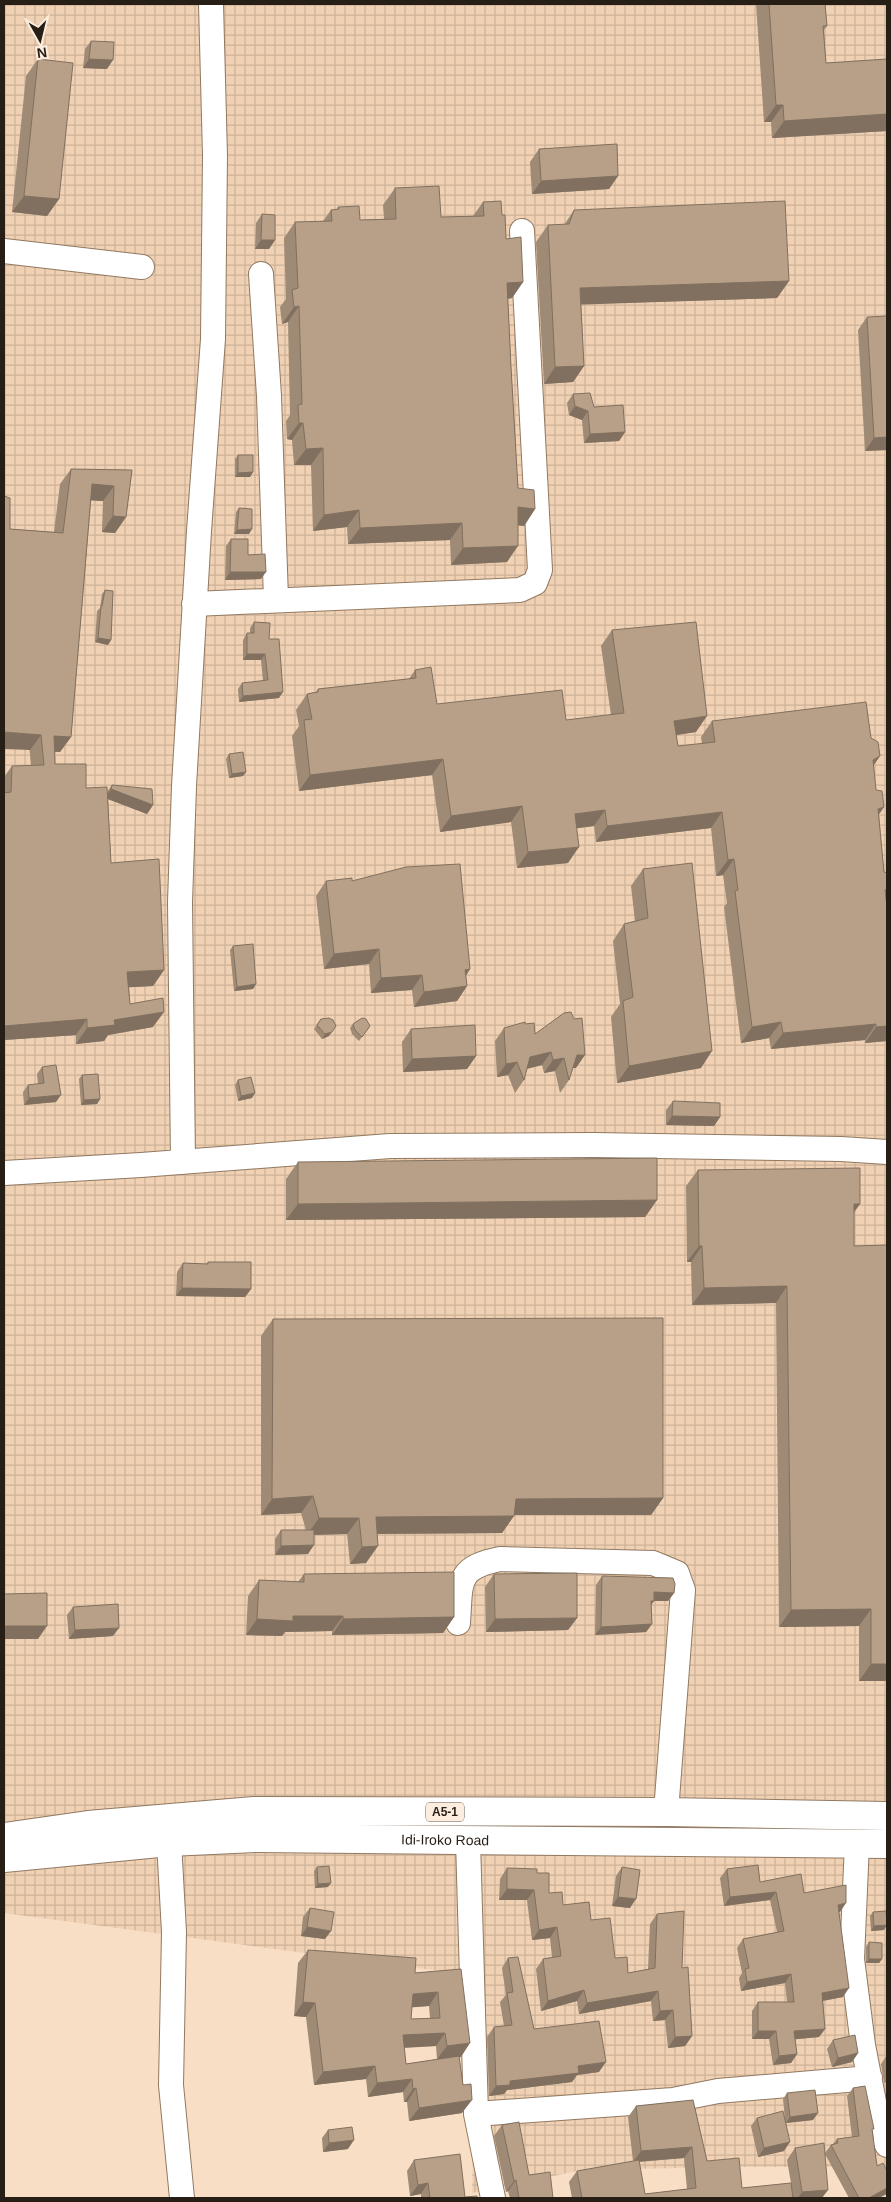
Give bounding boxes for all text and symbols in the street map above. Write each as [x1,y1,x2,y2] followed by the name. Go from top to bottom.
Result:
[15,15,65,65] north arrow
[36,44,48,62] text: N
[426,1802,464,1821] road number: A5-1
[401,1831,489,1848] street label: Idi-Iroko Road

